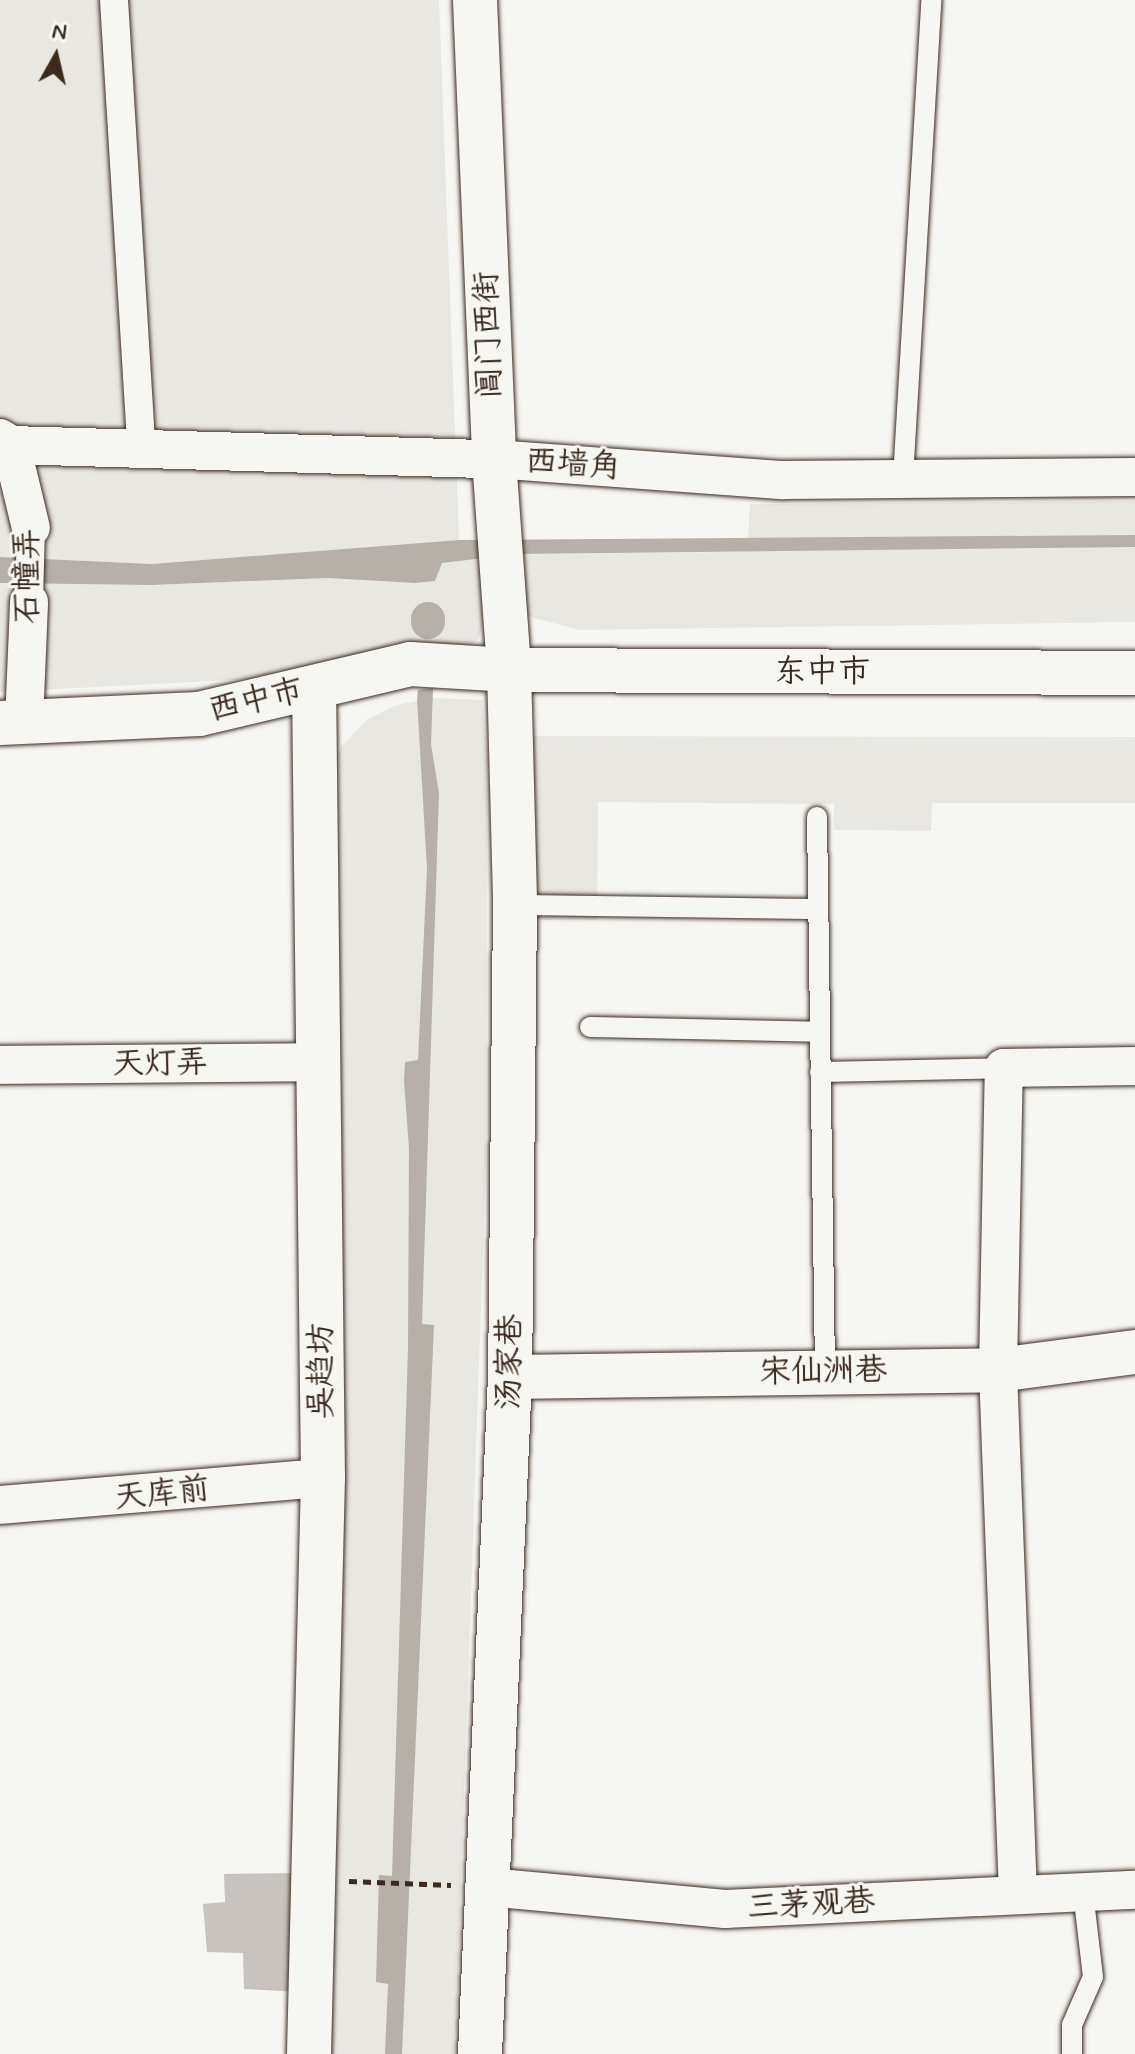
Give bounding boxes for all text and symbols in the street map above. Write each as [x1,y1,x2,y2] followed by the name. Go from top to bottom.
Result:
[16,16,96,96] north arrow
[50,17,69,47] text: N
[468,270,510,400] street label: 阊门西街
[524,442,622,488] street label: 西墙角
[9,528,47,624] street label: 石幢弄
[774,653,870,691] street label: 东中市
[205,671,307,731] street label: 西中市
[112,1044,208,1084] street label: 天灯弄
[490,1314,530,1410] street label: 汤家巷
[303,1323,341,1419] street label: 吴趋坊
[759,1352,887,1392] street label: 宋仙洲巷
[112,1470,212,1518] street label: 天库前
[746,1882,876,1928] street label: 三茅观巷

